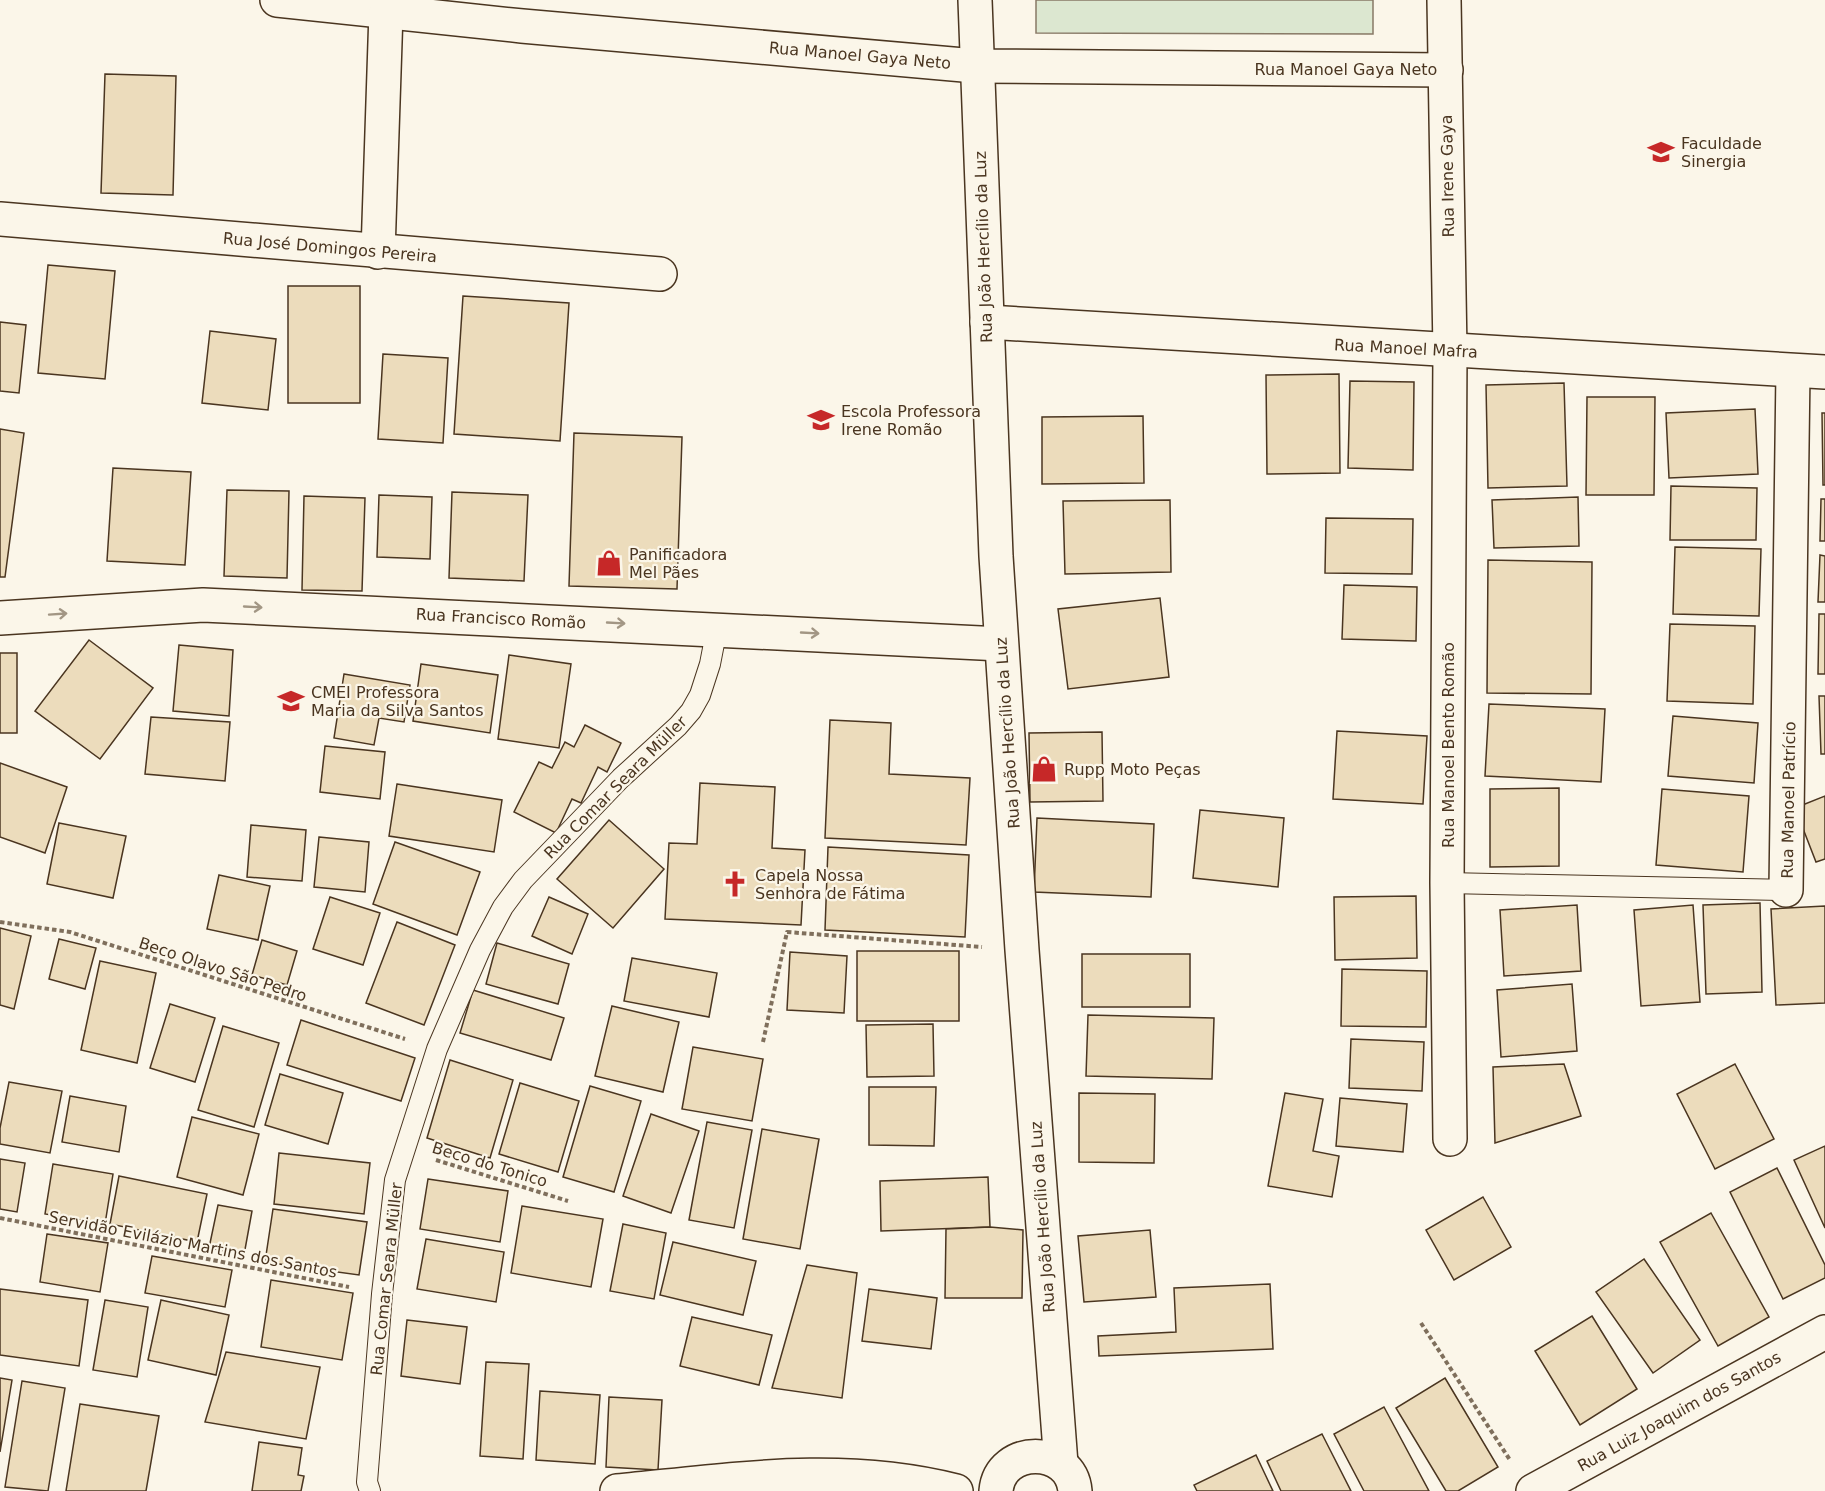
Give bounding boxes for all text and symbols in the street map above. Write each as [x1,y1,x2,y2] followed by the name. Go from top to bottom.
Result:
[768,38,952,73] street label: Rua Manoel Gaya Neto
[1255,60,1437,79] street label: Rua Manoel Gaya Neto
[1437,114,1458,238] street label: Rua Irene Gaya
[1681,134,1762,171] place label: Faculdade Sinergia
[1646,137,1676,167] school or university icon: Faculdade Sinergia
[971,151,996,343] street label: Rua João Hercílio da Luz
[222,229,438,266] street label: Rua José Domingos Pereira
[1334,335,1478,362] street label: Rua Manoel Mafra
[841,402,981,439] place label: Escola Professora Irene Romão
[806,405,836,435] school or university icon: Escola Professora Irene Romão
[629,545,727,582] place label: Panificadora Mel Pães
[594,548,624,578] shop icon: Panificadora Mel Pães
[242,601,262,612] one-way arrow
[415,605,587,632] street label: Rua Francisco Romão
[48,608,68,619] one-way arrow
[605,618,625,629] one-way arrow
[800,628,820,639] one-way arrow
[991,637,1024,829] street label: Rua João Hercílio da Luz
[1439,642,1458,848] street label: Rua Manoel Bento Romão
[311,683,483,720] place label: CMEI Professora Maria da Silva Santos
[276,686,306,716] school or university icon: CMEI Professora Maria da Silva Santos
[540,712,691,863] street label: Rua Comar Seara Müller
[1778,721,1799,879] street label: Rua Manoel Patrício
[1029,754,1059,784] shop icon: Rupp Moto Peças
[1064,760,1201,779] place label: Rupp Moto Peças
[755,866,905,903] place label: Capela Nossa Senhora de Fátima
[720,869,750,899] church icon: Capela Nossa Senhora de Fátima
[136,933,309,1006] street label: Beco Olavo São Pedro
[1026,1121,1059,1313] street label: Rua João Hercílio da Luz
[430,1138,550,1191] street label: Beco do Tonico
[367,1181,406,1377] street label: Rua Comar Seara Müller
[47,1207,339,1282] street label: Servidão Evilázio Martins dos Santos
[1574,1347,1784,1475] street label: Rua Luiz Joaquim dos Santos

